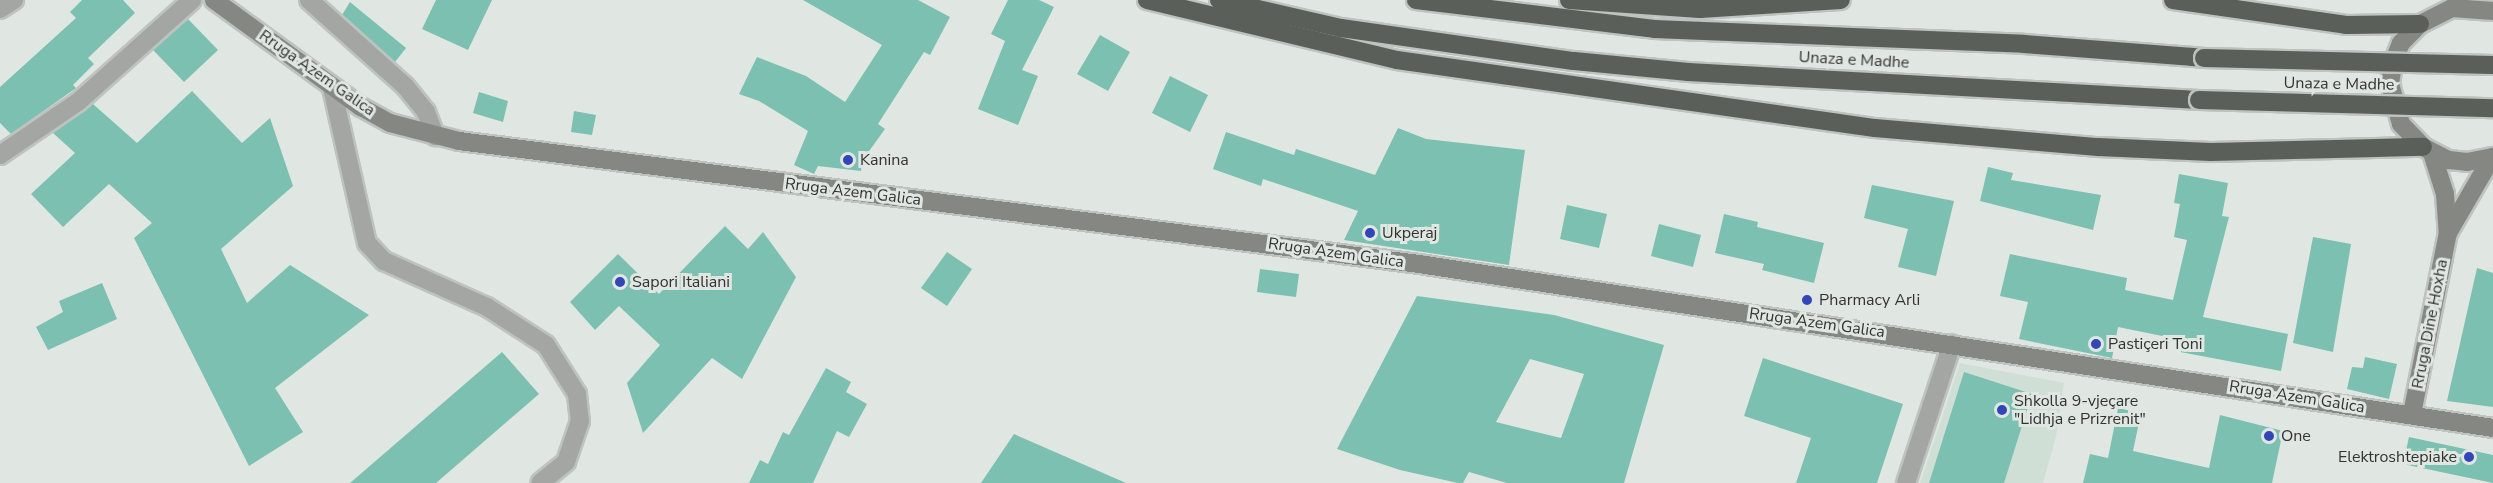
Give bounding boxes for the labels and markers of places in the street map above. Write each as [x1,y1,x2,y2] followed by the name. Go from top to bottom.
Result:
[860,150,909,170] place label: Kanina
[841,153,855,167] marker: Kanina
[1382,223,1437,243] place label: Ukperaj
[1363,226,1377,240] marker: Ukperaj
[632,272,730,292] place label: Sapori Italiani
[613,275,627,289] marker: Sapori Italiani
[1819,290,1920,310] place label: Pharmacy Arli
[1800,293,1814,307] marker: Pharmacy Arli
[2108,334,2203,354] place label: Pastiçeri Toni
[2089,337,2103,351] marker: Pastiçeri Toni
[2014,391,2146,429] place label: Shkolla 9-vjeçare "Lidhja e Prizrenit"
[1995,403,2009,417] marker: Shkolla 9-vjeçare "Lidhja e Prizrenit"
[2281,426,2311,446] place label: One
[2262,429,2276,443] marker: One
[2338,447,2457,467] place label: Elektroshtepiake
[2462,450,2476,464] marker: Elektroshtepiake

